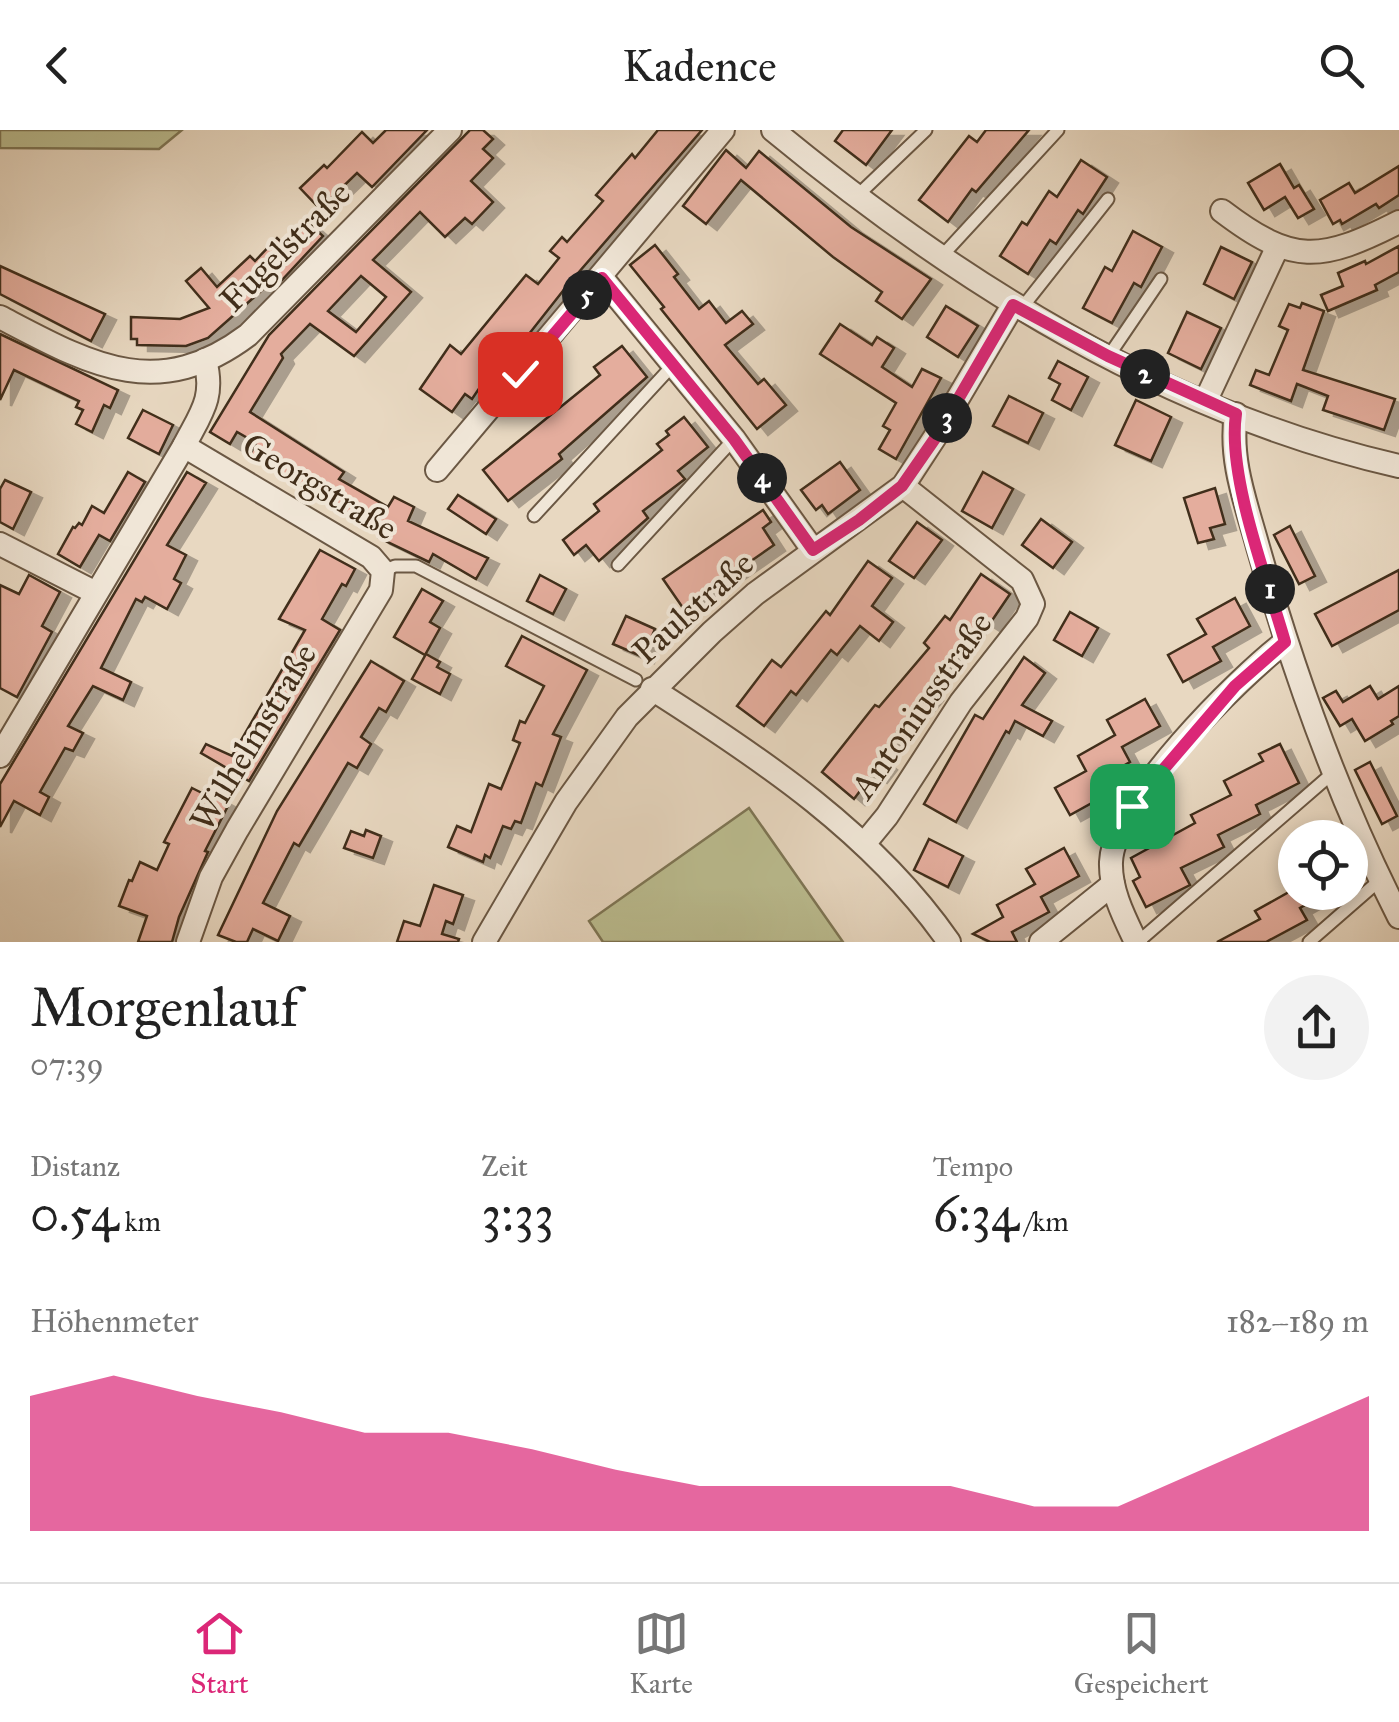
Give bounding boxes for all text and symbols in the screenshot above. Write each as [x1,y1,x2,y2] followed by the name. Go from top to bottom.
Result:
[30,38,85,93] icon: back
[622,38,777,93] text: Kadence
[1314,38,1369,93] icon: search
[211,172,360,321] street label: Fugelstraße
[562,270,612,320] pin: 5
[580,277,594,312] text: 5
[478,332,563,417] pin
[493,347,548,402] icon: check
[1120,349,1170,399] pin: 2
[1138,356,1152,391] text: 2
[922,393,972,443] pin: 3
[941,400,953,435] text: 3
[234,423,405,549] street label: Georgstraße
[737,453,787,503] pin: 4
[754,460,770,495] text: 4
[624,542,763,673] street label: Paulstraße
[1245,564,1295,614] pin: 1
[1264,571,1276,606] text: 1
[840,604,1002,809] street label: Antoniusstraße
[181,636,326,839] street label: Wilhelmstraße
[1090,764,1175,849] pin
[1105,779,1160,834] icon: arrive
[1278,820,1368,910] map controls
[1278,820,1368,910] button: locate
[30,974,299,1041] text: Morgenlauf
[1264,975,1369,1080] button: share
[30,1045,104,1084] text: 07:39
[30,1149,120,1184] text: Distanz
[481,1149,528,1184] text: Zeit
[933,1149,1013,1184] text: Tempo
[30,1184,119,1245] text: 0.54
[481,1184,554,1245] text: 3:33
[933,1184,1019,1245] text: 6:34
[119,1204,161,1239] text: km
[1019,1204,1069,1239] text: /km
[30,1302,199,1341] text: Höhenmeter
[1226,1302,1369,1341] text: 182–189 m
[190,1606,249,1701] tab: Start
[629,1606,693,1701] tab: Karte
[1074,1606,1209,1701] tab: Gespeichert

